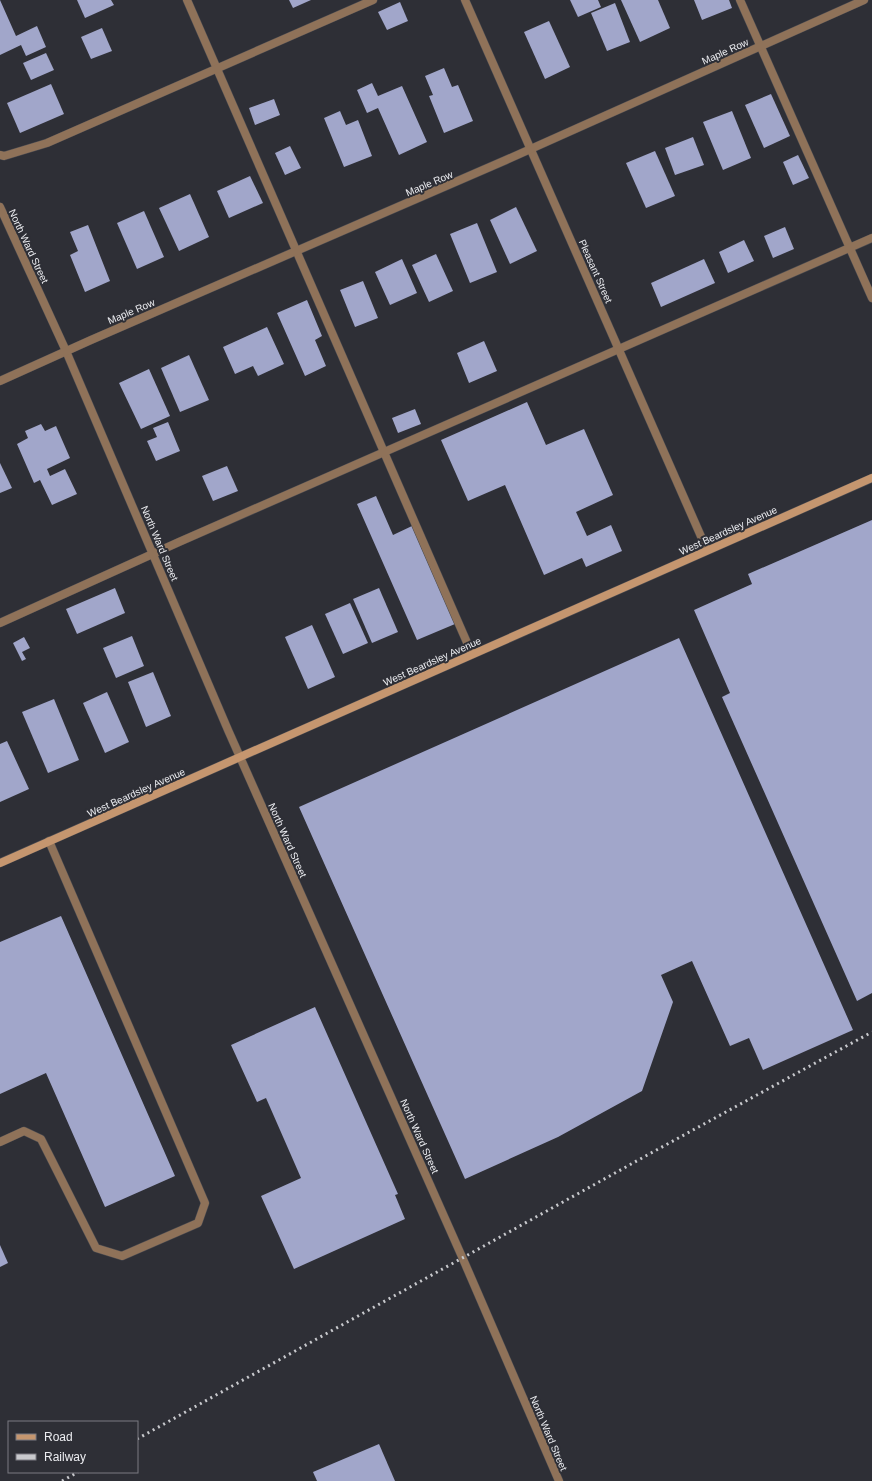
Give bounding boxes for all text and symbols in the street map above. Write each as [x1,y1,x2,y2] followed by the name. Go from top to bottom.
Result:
[700,36,751,67] street label: Maple Row
[404,168,455,198] street label: Maple Row
[7,208,51,285] street label: North Ward Street
[577,238,615,305] street label: Pleasant Street
[106,296,157,326] street label: Maple Row
[139,504,180,582] street label: North Ward Street
[678,504,779,557] street label: West Beardsley Avenue
[382,635,483,688] street label: West Beardsley Avenue
[86,766,187,819] street label: West Beardsley Avenue
[266,801,309,879] street label: North Ward Street
[398,1097,441,1175] street label: North Ward Street
[528,1394,569,1472] street label: North Ward Street
[8,1421,138,1473] legend
[44,1430,73,1444] text: Road
[44,1450,86,1464] text: Railway

